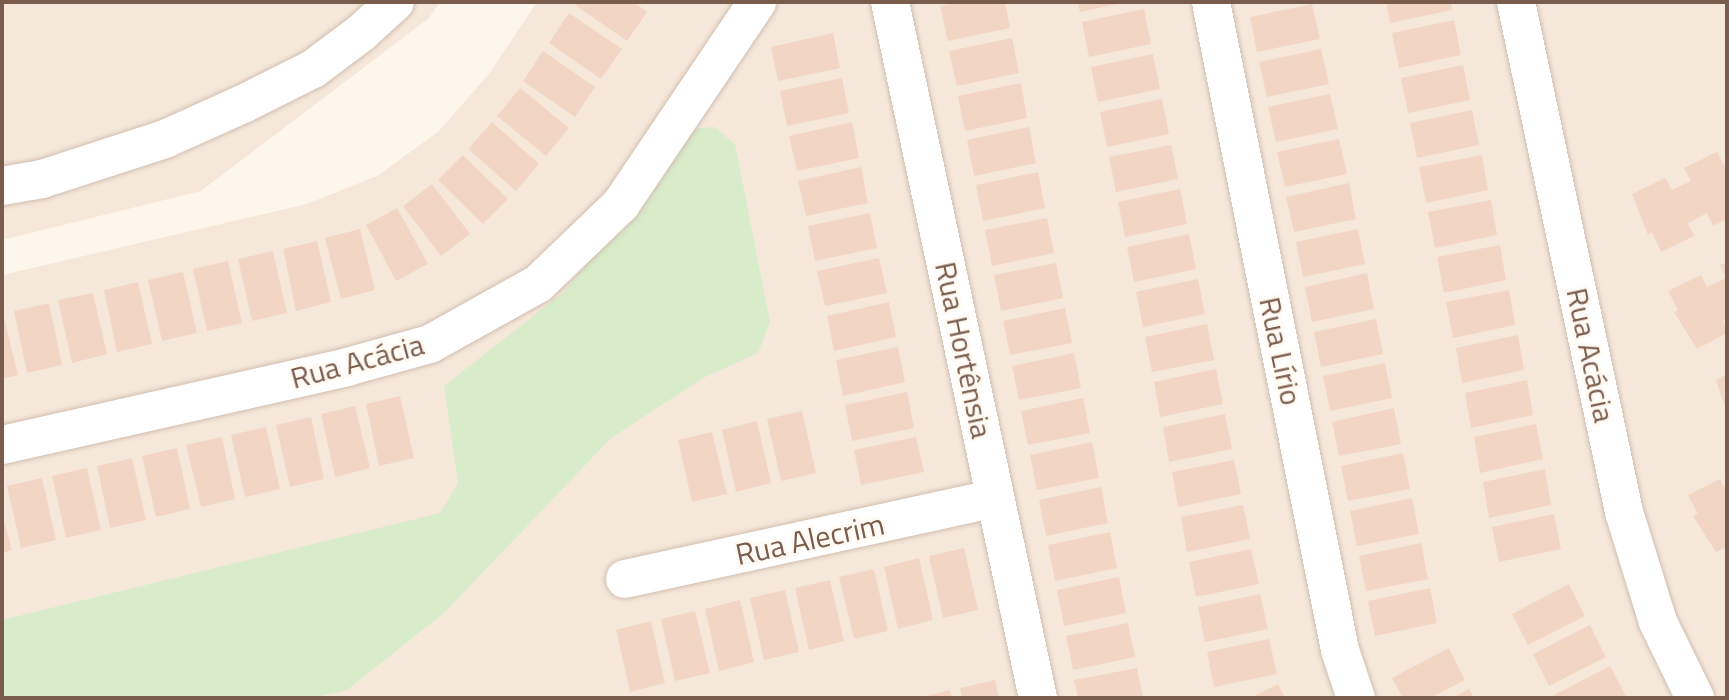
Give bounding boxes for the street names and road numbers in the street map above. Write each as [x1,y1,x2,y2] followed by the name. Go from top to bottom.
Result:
[928,258,1000,442] street label: Rua Hortênsia
[1559,285,1623,425] street label: Rua Acácia
[1252,294,1310,408] street label: Rua Lírio
[286,326,428,396] street label: Rua Acácia
[732,506,888,572] street label: Rua Alecrim

